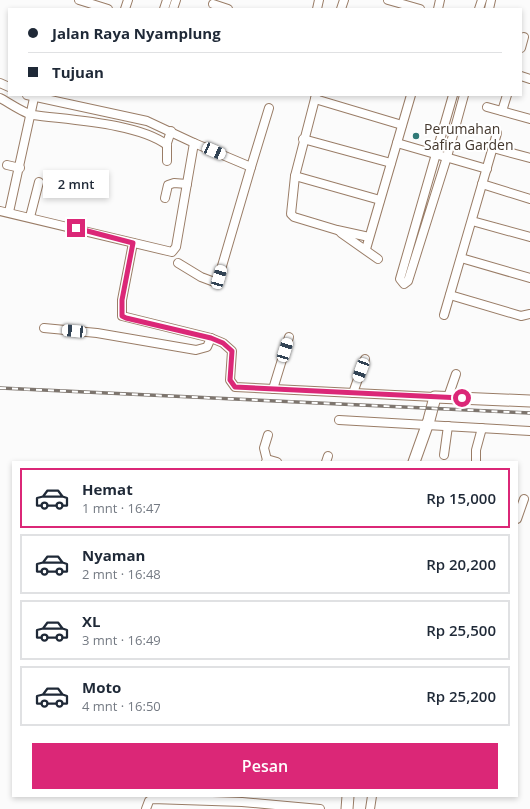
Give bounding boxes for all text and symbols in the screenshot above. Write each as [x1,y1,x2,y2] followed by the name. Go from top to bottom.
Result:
[52,23,221,43] text: Jalan Raya Nyamplung
[52,62,104,82] text: Tujuan
[424,119,514,154] place label: Perumahan Safira Garden
[411,131,421,141] marker: Perumahan Safira Garden
[201,141,227,161] car
[43,170,109,198] callout: 2 mnt
[58,175,94,193] text: 2 mnt
[67,219,85,237] route end
[210,264,228,290] car
[62,324,86,338] car
[276,337,294,363] car
[351,357,371,383] car
[453,389,471,407] route start
[82,479,133,499] text: Hemat
[34,480,70,516] icon: car
[426,488,496,508] text: Rp 15,000
[82,499,161,517] text: 1 mnt · 16:47
[82,545,145,565] text: Nyaman
[34,546,70,582] icon: car
[426,554,496,574] text: Rp 20,200
[82,565,161,583] text: 2 mnt · 16:48
[82,611,100,631] text: XL
[34,612,70,648] icon: car
[426,620,496,640] text: Rp 25,500
[82,631,161,649] text: 3 mnt · 16:49
[82,677,121,697] text: Moto
[34,678,70,714] icon: car
[426,686,496,706] text: Rp 25,200
[82,697,161,715] text: 4 mnt · 16:50
[32,743,498,789] button: Pesan

